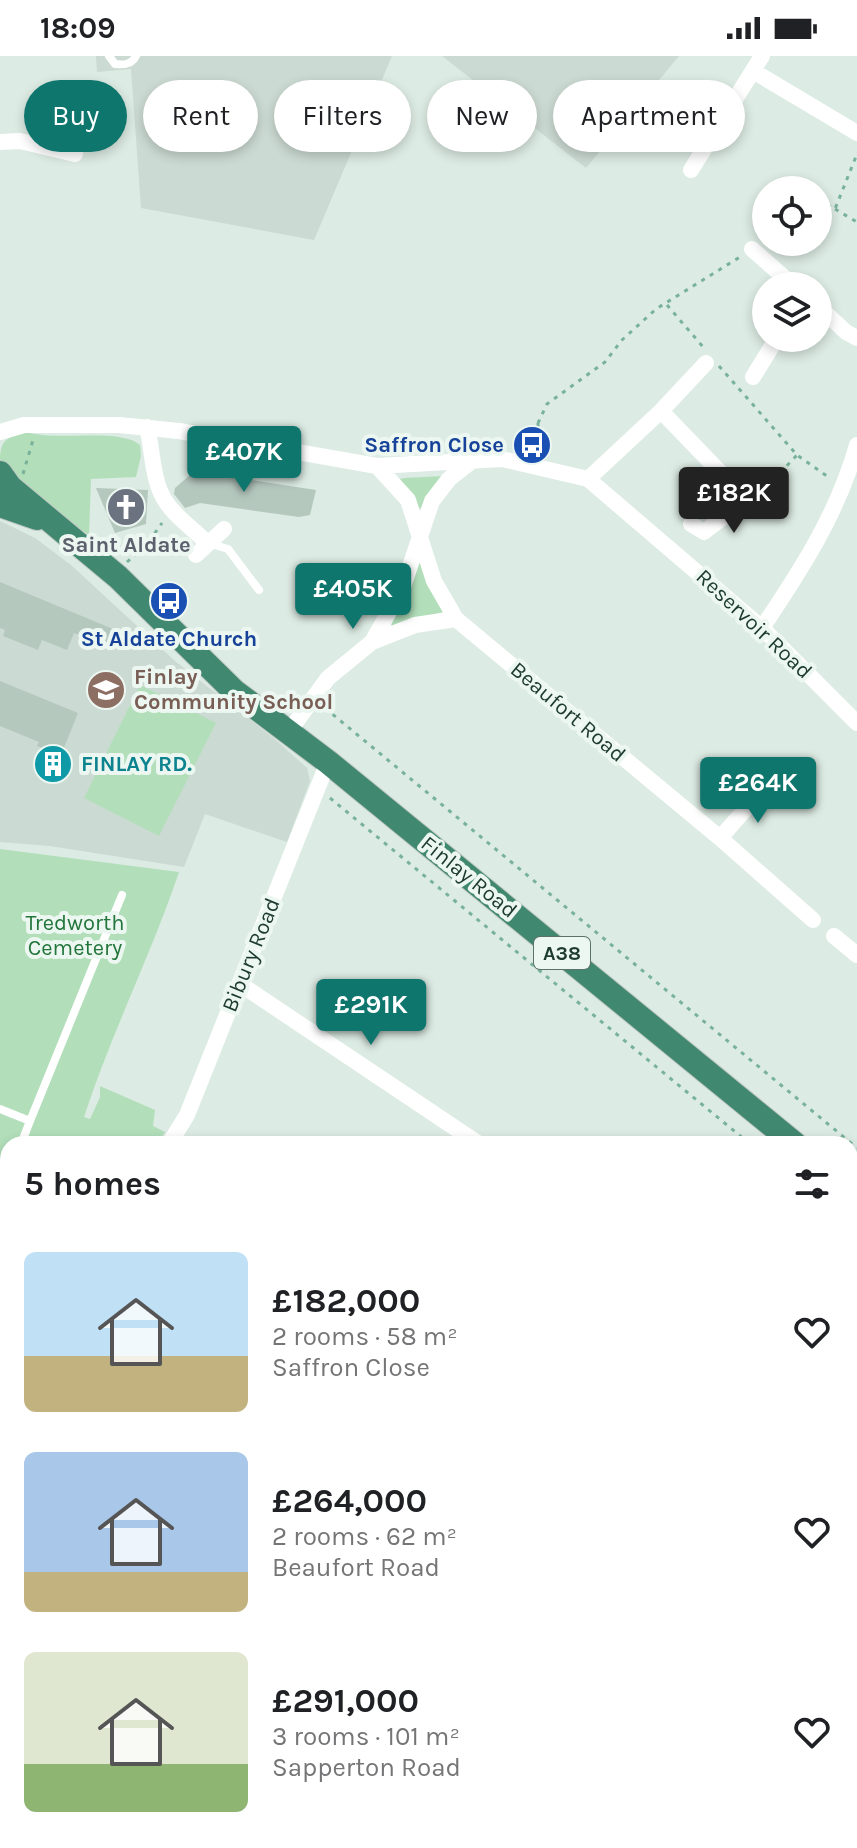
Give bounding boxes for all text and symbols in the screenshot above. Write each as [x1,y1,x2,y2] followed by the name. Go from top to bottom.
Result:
[40,10,115,46] text: 18:09
[24,80,127,152] chip: Buy
[143,80,258,152] chip: Rent
[274,80,411,152] chip: Filters
[427,80,537,152] chip: New
[553,80,745,152] chip: Apartment
[752,176,832,352] map controls
[752,176,832,256] button: locate
[752,272,832,352] button: layers
[511,424,553,466] bus stop icon: Saffron Close
[188,426,300,494] pin: £407K
[364,432,504,458] place label: Saffron Close
[205,436,283,467] text: £407K
[678,467,790,535] pin: £182K
[697,477,771,508] text: £182K
[105,486,147,528] church icon: Saint Aldate
[61,532,191,558] place label: Saint Aldate
[297,563,409,631] pin: £405K
[691,564,817,684] street label: Reservoir Road
[313,573,393,604] text: £405K
[148,580,190,622] bus stop icon: St Aldate Church
[81,626,257,652] place label: St Aldate Church
[505,656,631,768] street label: Beaufort Road
[134,664,333,715] place label: Finlay Community School
[85,669,127,711] school or university icon: Finlay Community School
[32,743,74,785] building icon: FINLAY RD.
[81,751,192,777] place label: FINLAY RD.
[702,757,814,825] pin: £264K
[718,767,798,798] text: £264K
[416,830,522,924] street label: Finlay Road
[216,894,286,1016] street label: Bibury Road
[25,910,125,961] park label: Tredworth Cemetery
[534,937,590,969] road number: A38
[315,979,427,1047] pin: £291K
[334,989,408,1020] text: £291K
[790,1162,834,1206] icon: filters
[24,1164,161,1204] text: 5 homes
[272,1281,420,1321] text: £182,000
[88,1284,184,1380] icon: home
[790,1310,834,1354] icon: heart
[272,1321,458,1352] text: 2 rooms · 58 m²
[272,1352,430,1383] text: Saffron Close
[272,1481,427,1521] text: £264,000
[88,1484,184,1580] icon: home
[790,1510,834,1554] icon: heart
[272,1521,457,1552] text: 2 rooms · 62 m²
[272,1552,440,1583] text: Beaufort Road
[272,1681,419,1721] text: £291,000
[88,1684,184,1780] icon: home
[790,1710,834,1754] icon: heart
[272,1721,460,1752] text: 3 rooms · 101 m²
[272,1752,461,1783] text: Sapperton Road

